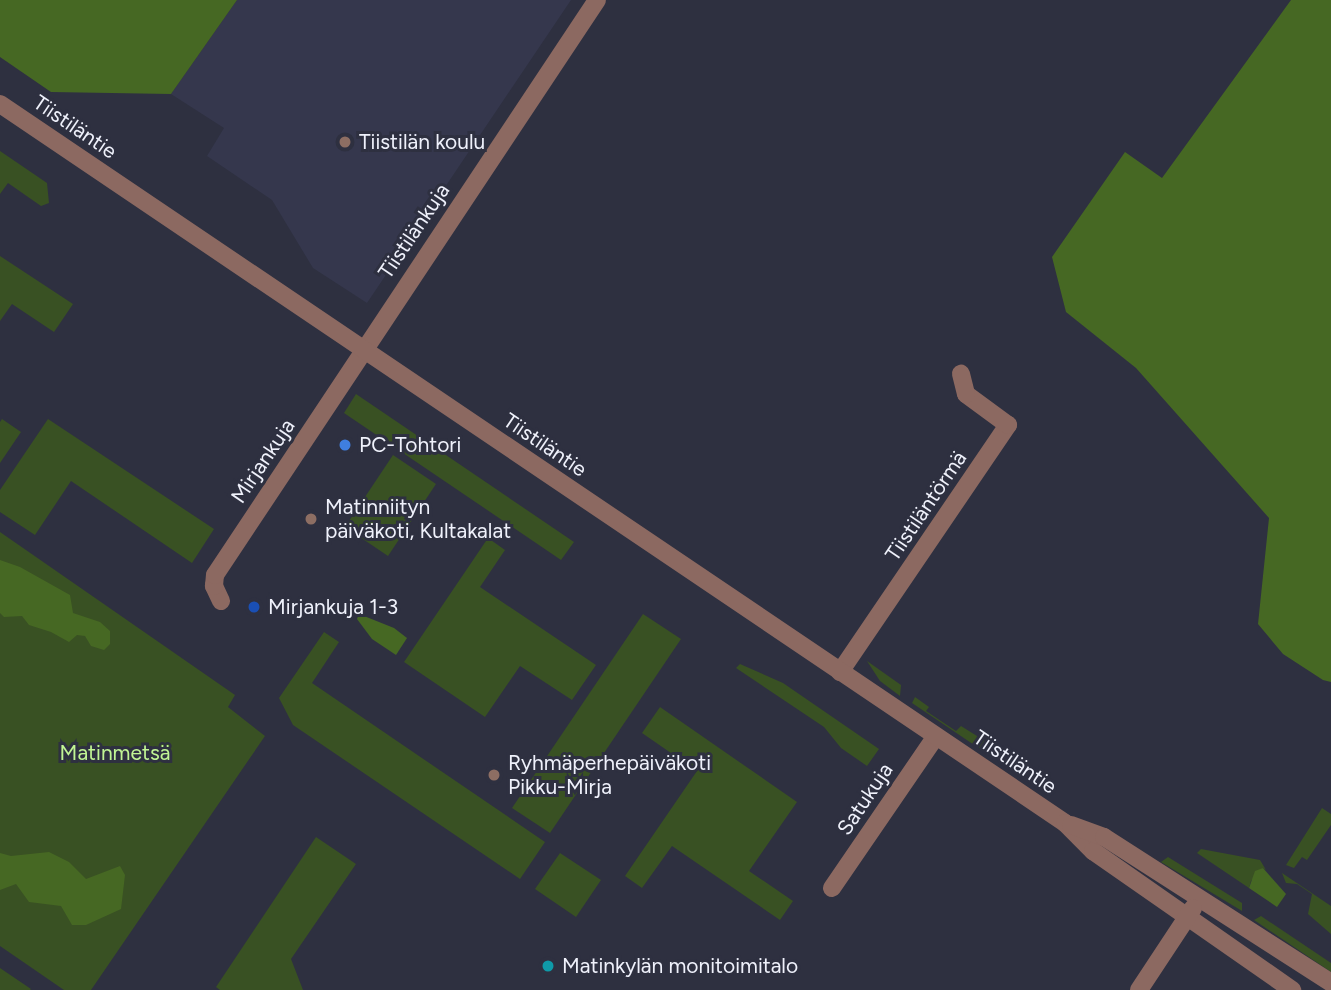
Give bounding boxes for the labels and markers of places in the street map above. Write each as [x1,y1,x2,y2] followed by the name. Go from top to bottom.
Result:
[359,129,485,155] place label: Tiistilän koulu
[337,134,353,150] marker: Tiistilän koulu
[359,432,461,458] place label: PC-Tohtori
[337,437,353,453] marker: PC-Tohtori
[325,494,511,544] place label: Matinniityn päiväkoti, Kultakalat
[303,511,319,527] marker: Matinniityn päiväkoti, Kultakalat
[268,594,398,620] place label: Mirjankuja 1-3
[246,599,262,615] marker: Mirjankuja 1-3
[508,750,711,800] place label: Ryhmäperhepäiväkoti Pikku-Mirja
[486,767,502,783] marker: Ryhmäperhepäiväkoti Pikku-Mirja
[562,953,798,979] place label: Matinkylän monitoimitalo
[540,958,556,974] marker: Matinkylän monitoimitalo

